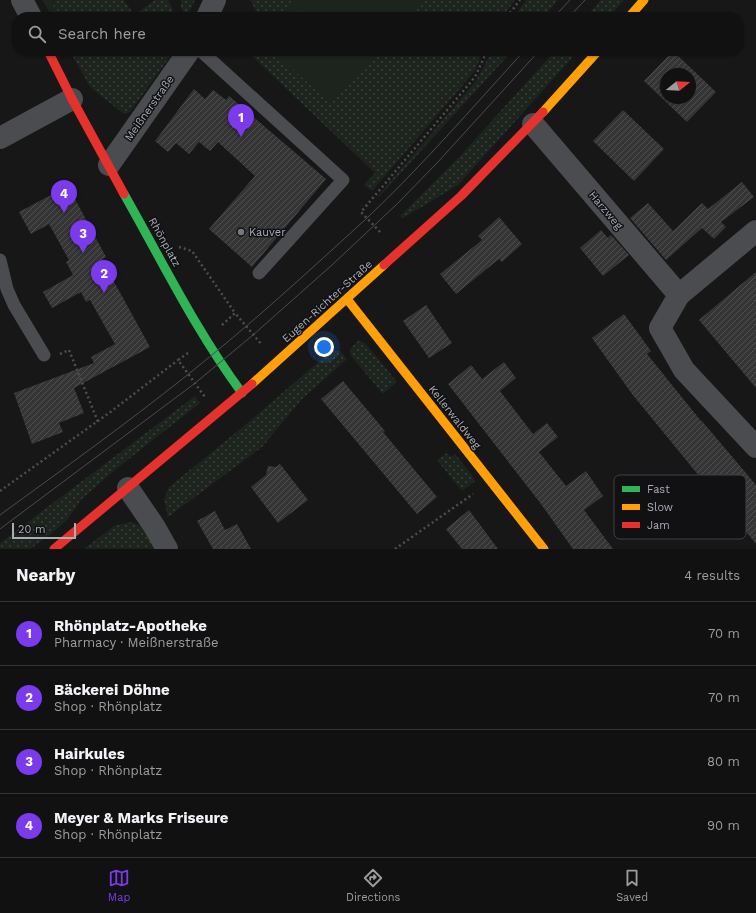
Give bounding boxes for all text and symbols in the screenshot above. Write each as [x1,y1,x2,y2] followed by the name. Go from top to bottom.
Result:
[12,12,744,56] search box
[26,23,48,45] icon: search
[58,25,146,43] text: Search here
[660,68,696,104] north arrow
[122,73,177,144] street label: Meißnerstraße
[228,104,254,137] pin: 1
[51,180,77,213] pin: 4
[586,189,625,232] street label: Harzweg
[146,215,183,269] street label: Rhönplatz
[70,220,96,253] pin: 3
[249,226,286,239] place label: Kauver
[236,227,246,237] marker: Kauver
[280,258,375,345] street label: Eugen-Richter-Straße
[91,260,117,293] pin: 2
[314,337,334,357] your location
[426,383,484,452] street label: Kellerwaldweg
[614,475,746,539] legend
[647,483,670,496] text: Fast
[647,501,673,514] text: Slow
[647,519,670,532] text: Jam
[12,521,76,540] scale bar
[18,523,46,536] text: 20 m
[16,565,75,585] text: Nearby
[684,568,740,583] text: 4 results
[54,617,207,635] text: Rhönplatz-Apotheke
[26,626,32,641] text: 1
[708,626,740,641] text: 70 m
[54,635,218,650] text: Pharmacy · Meißnerstraße
[54,681,170,699] text: Bäckerei Döhne
[25,690,33,705] text: 2
[708,690,740,705] text: 70 m
[54,699,162,714] text: Shop · Rhönplatz
[54,745,125,763] text: Hairkules
[25,754,33,769] text: 3
[707,754,740,769] text: 80 m
[54,763,162,778] text: Shop · Rhönplatz
[54,809,229,827] text: Meyer & Marks Friseure
[25,818,33,833] text: 4
[707,818,740,833] text: 90 m
[54,827,162,842] text: Shop · Rhönplatz
[108,867,130,904] tab: Map
[346,867,400,904] tab: Directions
[616,867,648,904] tab: Saved

